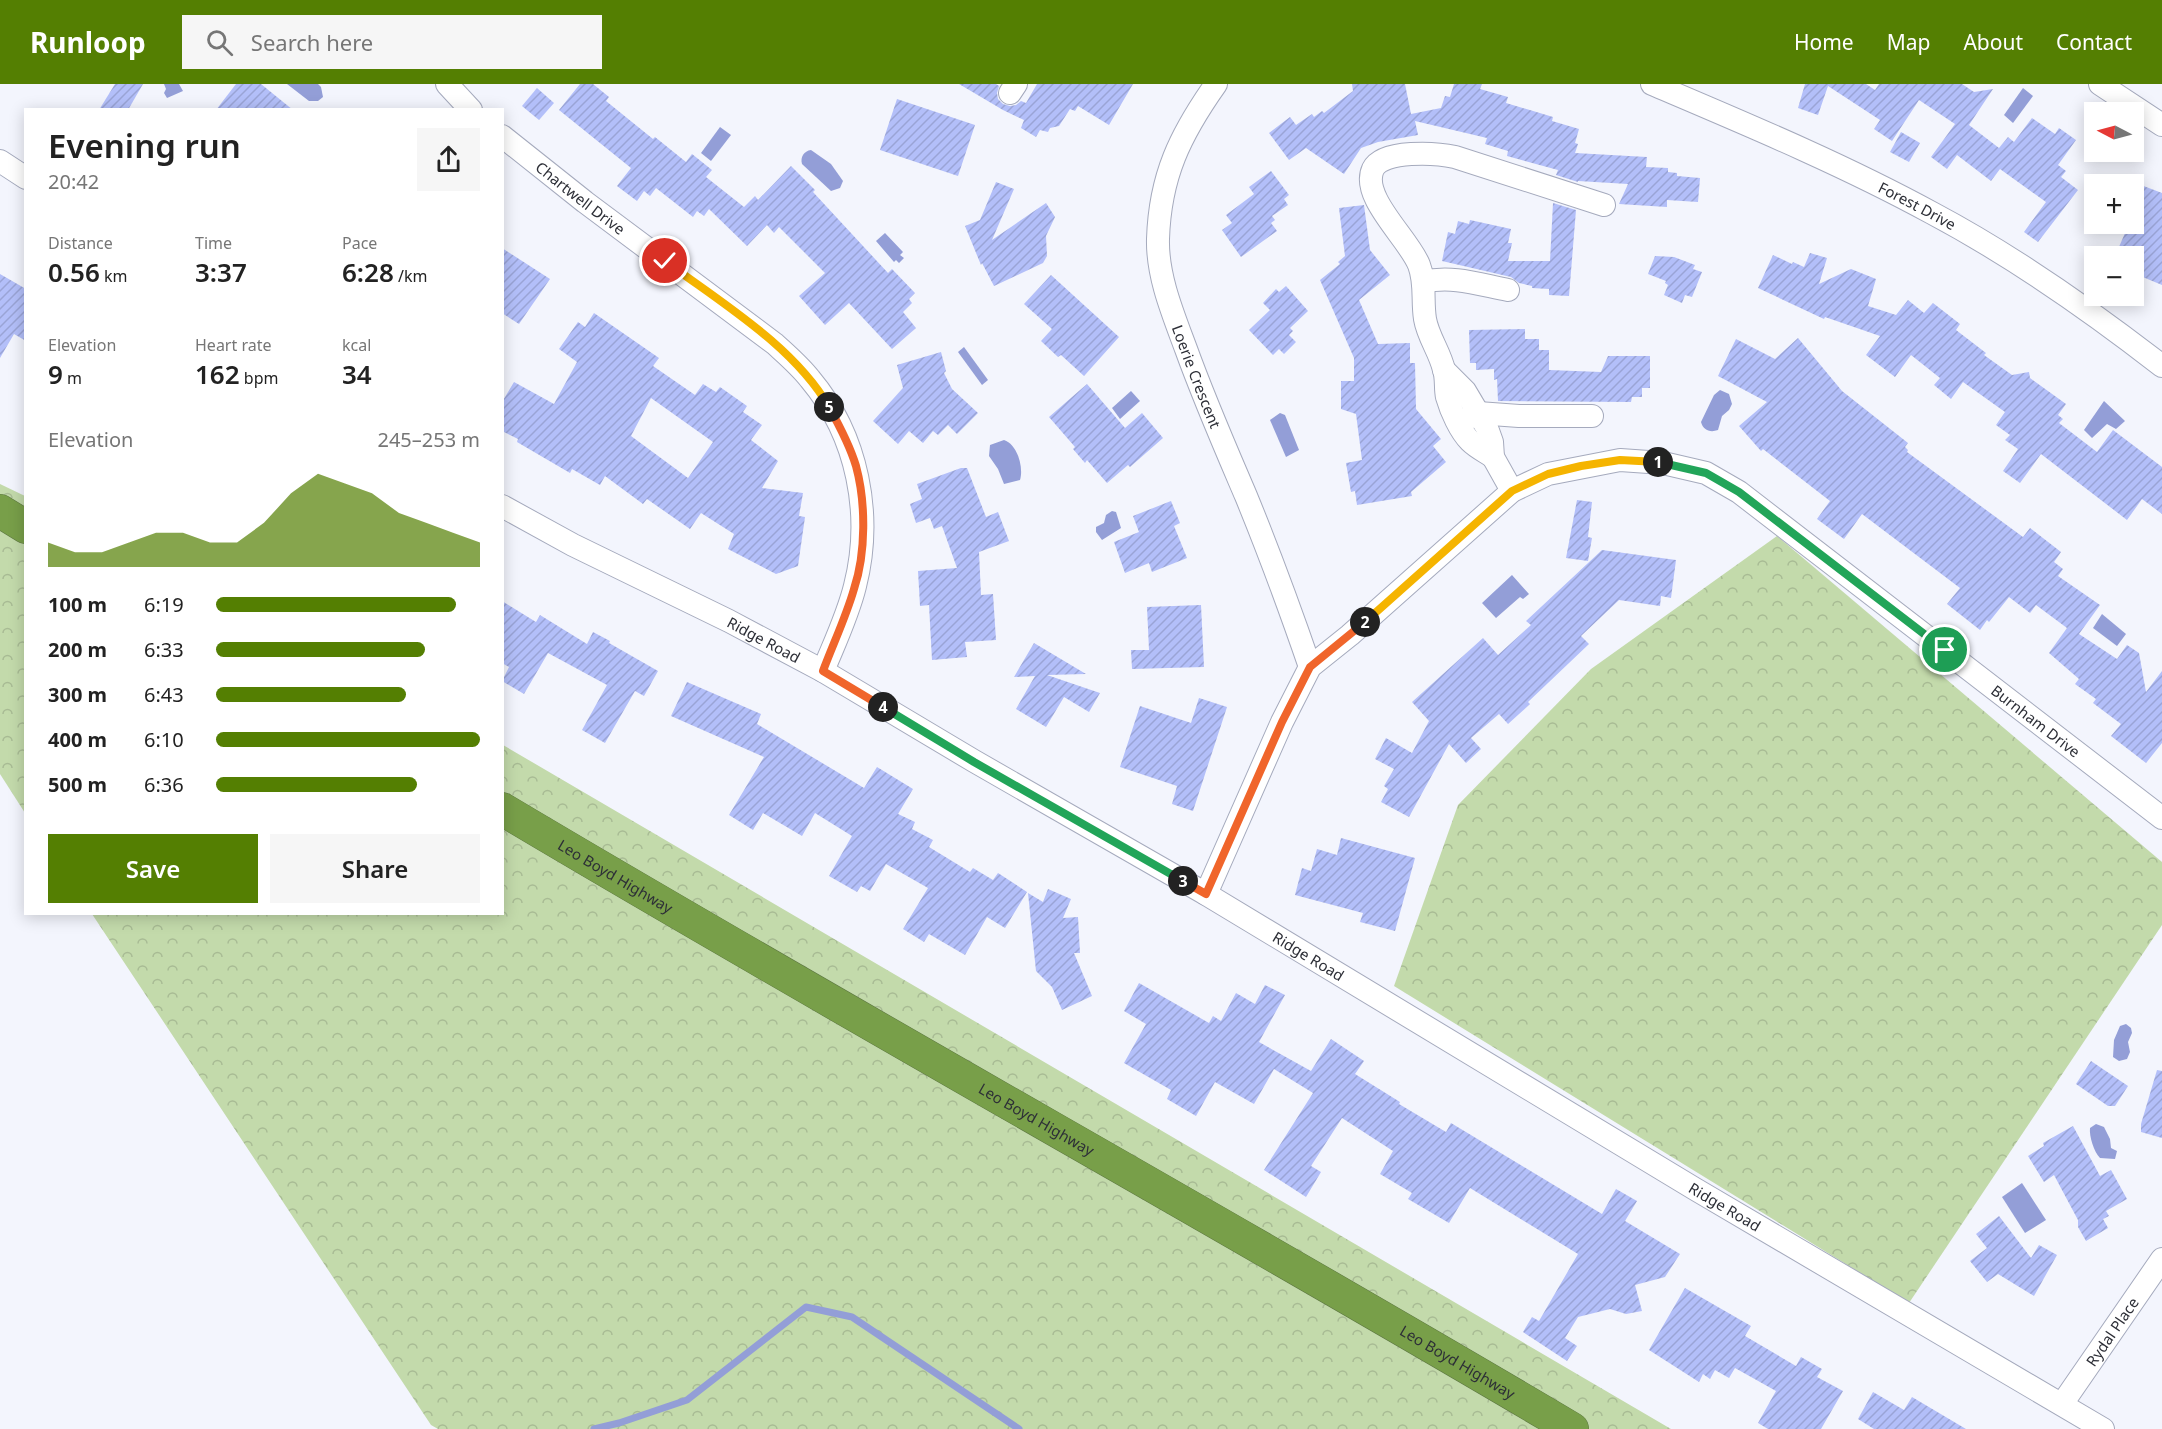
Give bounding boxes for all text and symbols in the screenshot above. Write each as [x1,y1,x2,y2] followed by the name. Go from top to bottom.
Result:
[182,15,602,69] search box
[30,23,146,61] text: Runloop
[203,26,236,59] icon: search
[251,27,373,57] text: Search here
[1794,28,1854,56] text: Home
[1887,28,1930,56] text: Map
[1963,28,2023,56] text: About
[2056,28,2132,56] text: Contact
[2084,102,2144,162] north arrow
[2084,102,2144,306] map controls
[48,123,241,168] text: Evening run
[417,128,480,191] button: share
[532,157,629,239] street label: Chartwell Drive
[48,168,99,195] text: 20:42
[2084,174,2144,234] button: +
[1875,177,1960,234] street label: Forest Drive
[48,232,113,254] text: Distance
[195,232,232,254] text: Time
[342,232,377,254] text: Pace
[639,235,690,286] pin
[648,244,681,277] icon: check
[2084,246,2144,306] button: −
[48,254,100,290] text: 0.56
[195,254,247,290] text: 3:37
[342,254,394,290] text: 6:28
[100,265,127,287] text: km
[394,265,427,287] text: /km
[1168,322,1226,432] street label: Loerie Crescent
[48,334,116,356] text: Elevation
[195,334,271,356] text: Heart rate
[342,334,371,356] text: kcal
[48,356,63,392] text: 9
[195,356,240,392] text: 162
[342,356,372,392] text: 34
[63,367,82,389] text: m
[240,367,278,389] text: bpm
[814,392,844,422] pin: 5
[824,396,834,418] text: 5
[48,426,133,453] text: Elevation
[377,426,480,453] text: 245–253 m
[1643,447,1673,477] pin: 1
[1653,451,1663,473] text: 1
[48,591,107,618] text: 100 m
[144,591,184,618] text: 6:19
[1350,607,1380,637] pin: 2
[1360,611,1370,633] text: 2
[724,612,804,667] street label: Ridge Road
[1919,624,1970,675] pin
[1928,633,1961,666] icon: arrive
[48,636,107,663] text: 200 m
[144,636,184,663] text: 6:33
[1987,680,2084,761] street label: Burnham Drive
[48,681,107,708] text: 300 m
[144,681,184,708] text: 6:43
[868,692,898,722] pin: 4
[878,696,888,718] text: 4
[48,726,107,753] text: 400 m
[144,726,184,753] text: 6:10
[48,771,107,798] text: 500 m
[144,771,184,798] text: 6:36
[48,834,258,903] button: Save
[270,834,480,903] button: Share
[554,835,677,918] street label: Leo Boyd Highway
[1168,866,1198,896] pin: 3
[1178,870,1188,892] text: 3
[1269,927,1348,985] street label: Ridge Road
[975,1078,1098,1160] street label: Leo Boyd Highway
[1685,1178,1765,1236] street label: Ridge Road
[2081,1293,2143,1370] street label: Rydal Place
[1396,1320,1519,1403] street label: Leo Boyd Highway

